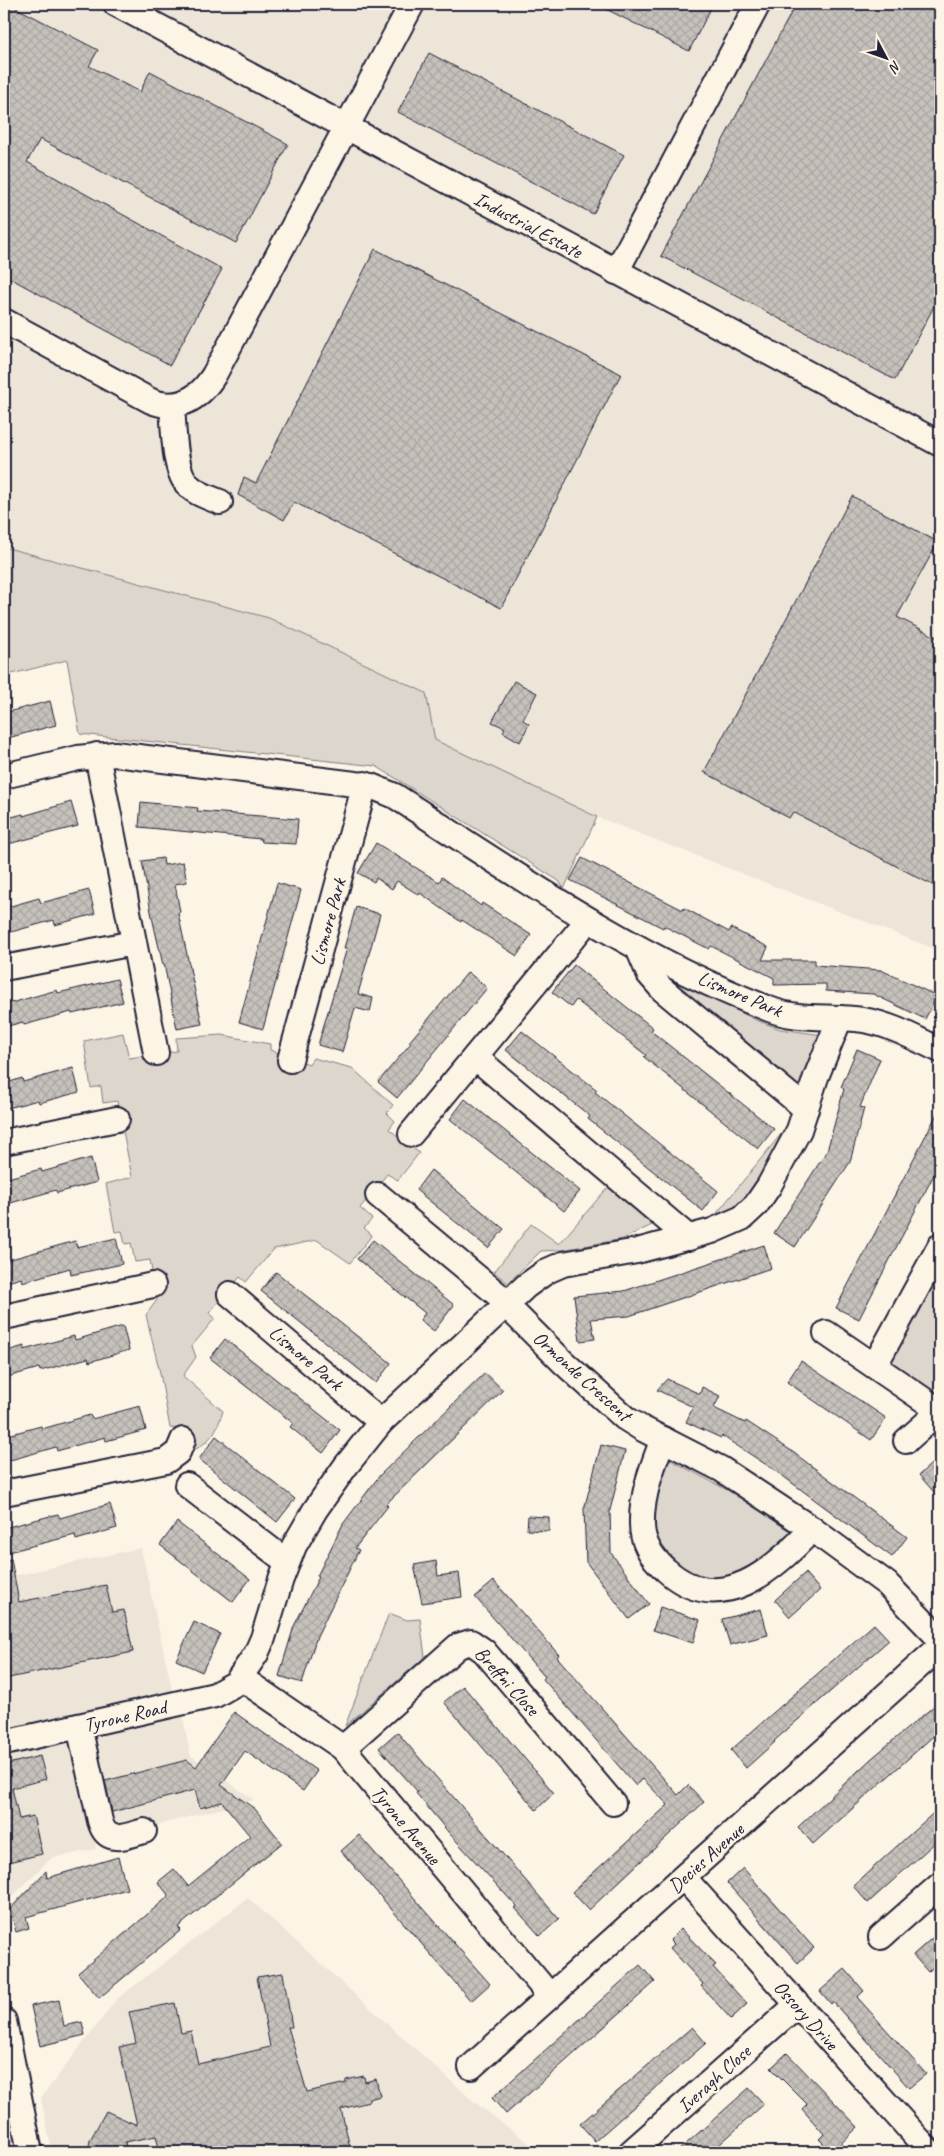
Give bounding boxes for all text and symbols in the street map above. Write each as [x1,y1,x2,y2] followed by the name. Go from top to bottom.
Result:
[862,32,912,82] north arrow
[885,57,905,77] text: N
[470,186,588,265] street label: Industrial Estate
[304,874,352,968] street label: Lismore Park
[694,965,787,1024] street label: Lismore Park
[264,1320,349,1397] street label: Lismore Park
[528,1325,639,1429] street label: Ormonde Crescent
[469,1641,546,1722] street label: Breffni Close
[81,1694,172,1738] street label: Tyrone Road
[366,1780,447,1871] street label: Tyrone Avenue
[663,1816,750,1899] street label: Decies Avenue
[768,1975,845,2056] street label: Ossory Drive
[672,2038,757,2119] street label: Iveragh Close

